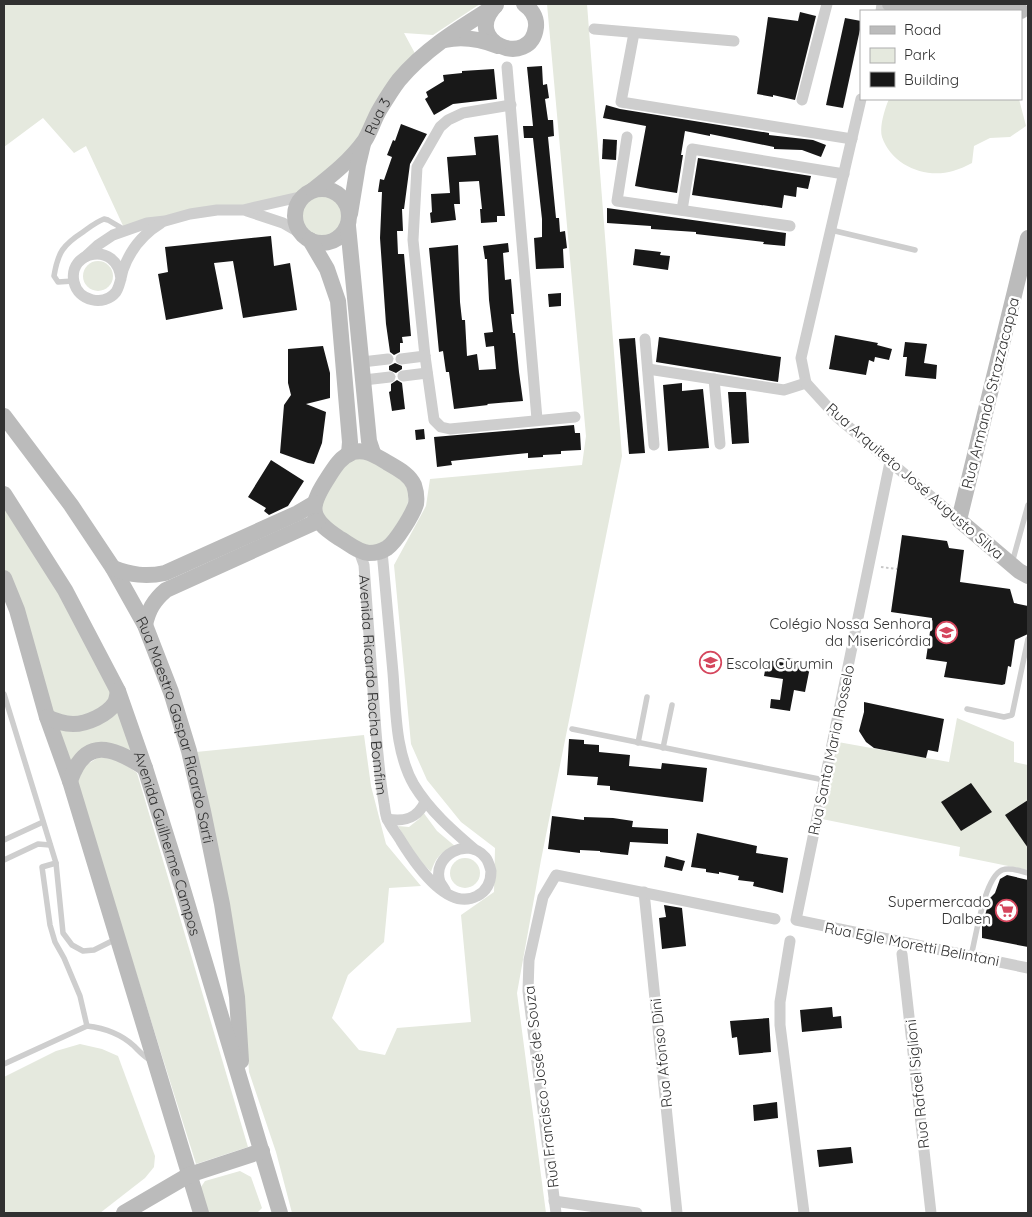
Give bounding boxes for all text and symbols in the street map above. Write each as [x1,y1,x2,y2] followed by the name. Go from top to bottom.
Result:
[860,10,1022,100] legend
[904,20,941,39] text: Road
[904,45,936,64] text: Park
[904,70,959,89] text: Building
[360,94,394,138] street label: Rua 3
[957,295,1023,491] street label: Rua Armando Strazzacappa
[822,399,1008,563] street label: Rua Arquiteto José Augusto Silva
[355,574,392,796] street label: Avenida Ricardo Rocha Bomfim
[132,613,219,845] street label: Rua Maestro Gaspar Ricardo Sarti
[770,614,931,650] place label: Colégio Nossa Senhora da Misericórdia
[935,620,959,644] school or university icon: Colégio Nossa Senhora da Misericórdia
[698,651,722,675] school or university icon: Escola Curumin
[726,654,833,673] place label: Escola Curumin
[804,663,858,837] street label: Rua Santa Maria Rosselo
[130,748,206,938] street label: Avenida Guilherme Campos
[888,892,991,928] place label: Supermercado Dalben
[995,898,1019,922] supermarket icon: Supermercado Dalben
[823,918,1001,970] street label: Rua Egle Moretti Belintani
[519,985,563,1189] street label: Rua Francisco José de Souza
[646,997,676,1109] street label: Rua Afonso Dini
[901,1018,933,1150] street label: Rua Rafael Siglioni

